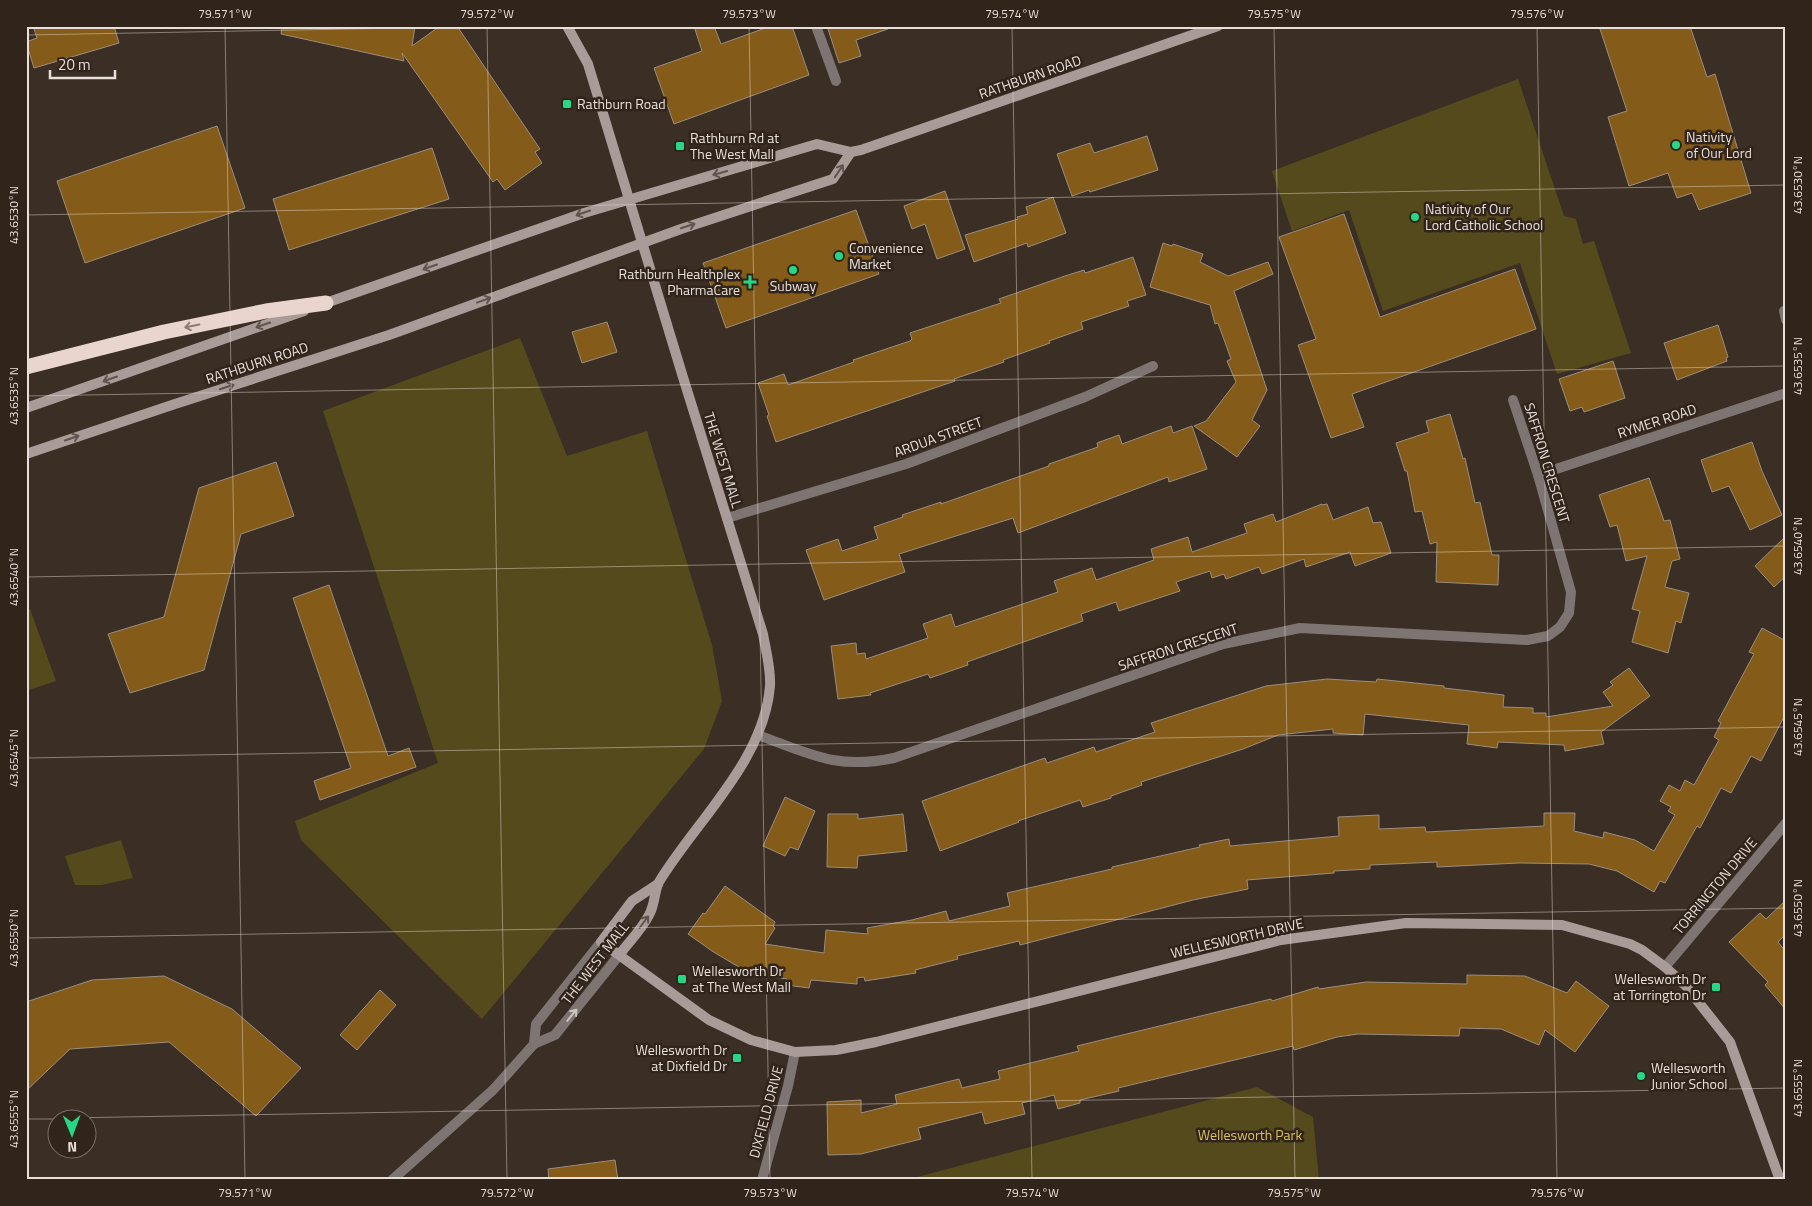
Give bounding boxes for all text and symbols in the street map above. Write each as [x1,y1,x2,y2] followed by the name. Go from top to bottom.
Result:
[198,4,252,23] text: 79.571°W
[460,4,514,23] text: 79.572°W
[722,4,776,23] text: 79.573°W
[985,4,1039,23] text: 79.574°W
[1247,4,1301,23] text: 79.575°W
[1510,4,1564,23] text: 79.576°W
[50,48,115,80] scale bar
[976,49,1084,104] street label: RATHBURN ROAD
[58,53,91,76] text: 20 m
[577,93,666,114] place label: Rathburn Road
[561,98,573,110] marker: Rathburn Road
[1686,126,1752,163] place label: Nativity of Our Lord
[690,127,779,164] place label: Rathburn Rd at The West Mall
[1670,139,1682,151] marker: Nativity of Our Lord
[674,140,686,152] marker: Rathburn Rd at The West Mall
[1788,156,1807,214] text: 43.6530°N
[834,164,844,178] one-way arrow
[713,168,729,178] one-way arrow
[4,186,23,244] text: 43.6530°N
[1425,198,1543,235] place label: Nativity of Our Lord Catholic School
[576,209,591,218] one-way arrow
[1409,211,1421,223] marker: Nativity of Our Lord Catholic School
[680,221,696,231] one-way arrow
[849,237,923,274] place label: Convenience Market
[833,250,845,262] marker: Convenience Market
[422,263,438,272] one-way arrow
[619,263,741,300] place label: Rathburn Healthplex PharmaCare
[787,264,799,276] marker: Subway
[770,275,817,296] place label: Subway
[744,276,756,288] marker: Rathburn Healthplex PharmaCare
[476,295,492,304] one-way arrow
[256,321,271,330] one-way arrow
[184,322,200,332] one-way arrow
[203,336,311,389] street label: RATHBURN ROAD
[1788,337,1807,395] text: 43.6535°N
[4,367,23,425] text: 43.6535°N
[102,374,118,384] one-way arrow
[218,382,234,392] one-way arrow
[1615,398,1699,443] street label: RYMER ROAD
[1519,400,1576,526] street label: SAFFRON CRESCENT
[699,409,748,511] street label: THE WEST MALL
[891,411,986,462] street label: ARDUA STREET
[64,433,80,443] one-way arrow
[1788,517,1807,575] text: 43.6540°N
[4,548,23,606] text: 43.6540°N
[1115,617,1241,676] street label: SAFFRON CRESCENT
[1788,698,1807,756] text: 43.6545°N
[4,729,23,787] text: 43.6545°N
[1668,832,1762,939] street label: TORRINGTON DRIVE
[1788,879,1807,937] text: 43.6550°N
[4,909,23,967] text: 43.6550°N
[1168,912,1306,963] street label: WELLESWORTH DRIVE
[639,915,649,929] one-way arrow
[556,917,634,1008] street label: THE WEST MALL
[692,960,791,997] place label: Wellesworth Dr at The West Mall
[1613,968,1706,1005] place label: Wellesworth Dr at Torrington Dr
[676,973,688,985] marker: Wellesworth Dr at The West Mall
[1710,981,1722,993] marker: Wellesworth Dr at Torrington Dr
[566,1009,577,1022] one-way arrow
[636,1039,727,1076] place label: Wellesworth Dr at Dixfield Dr
[731,1052,743,1064] marker: Wellesworth Dr at Dixfield Dr
[1651,1057,1728,1094] place label: Wellesworth Junior School
[1788,1059,1807,1117] text: 43.6555°N
[743,1063,788,1160] street label: DIXFIELD DRIVE
[1635,1070,1647,1082] marker: Wellesworth Junior School
[4,1090,23,1148] text: 43.6555°N
[48,1108,98,1158] north arrow
[1198,1124,1302,1145] park label: Wellesworth Park
[67,1137,77,1158] text: N
[218,1183,272,1202] text: 79.571°W
[480,1183,534,1202] text: 79.572°W
[743,1183,797,1202] text: 79.573°W
[1005,1183,1059,1202] text: 79.574°W
[1267,1183,1321,1202] text: 79.575°W
[1530,1183,1584,1202] text: 79.576°W

